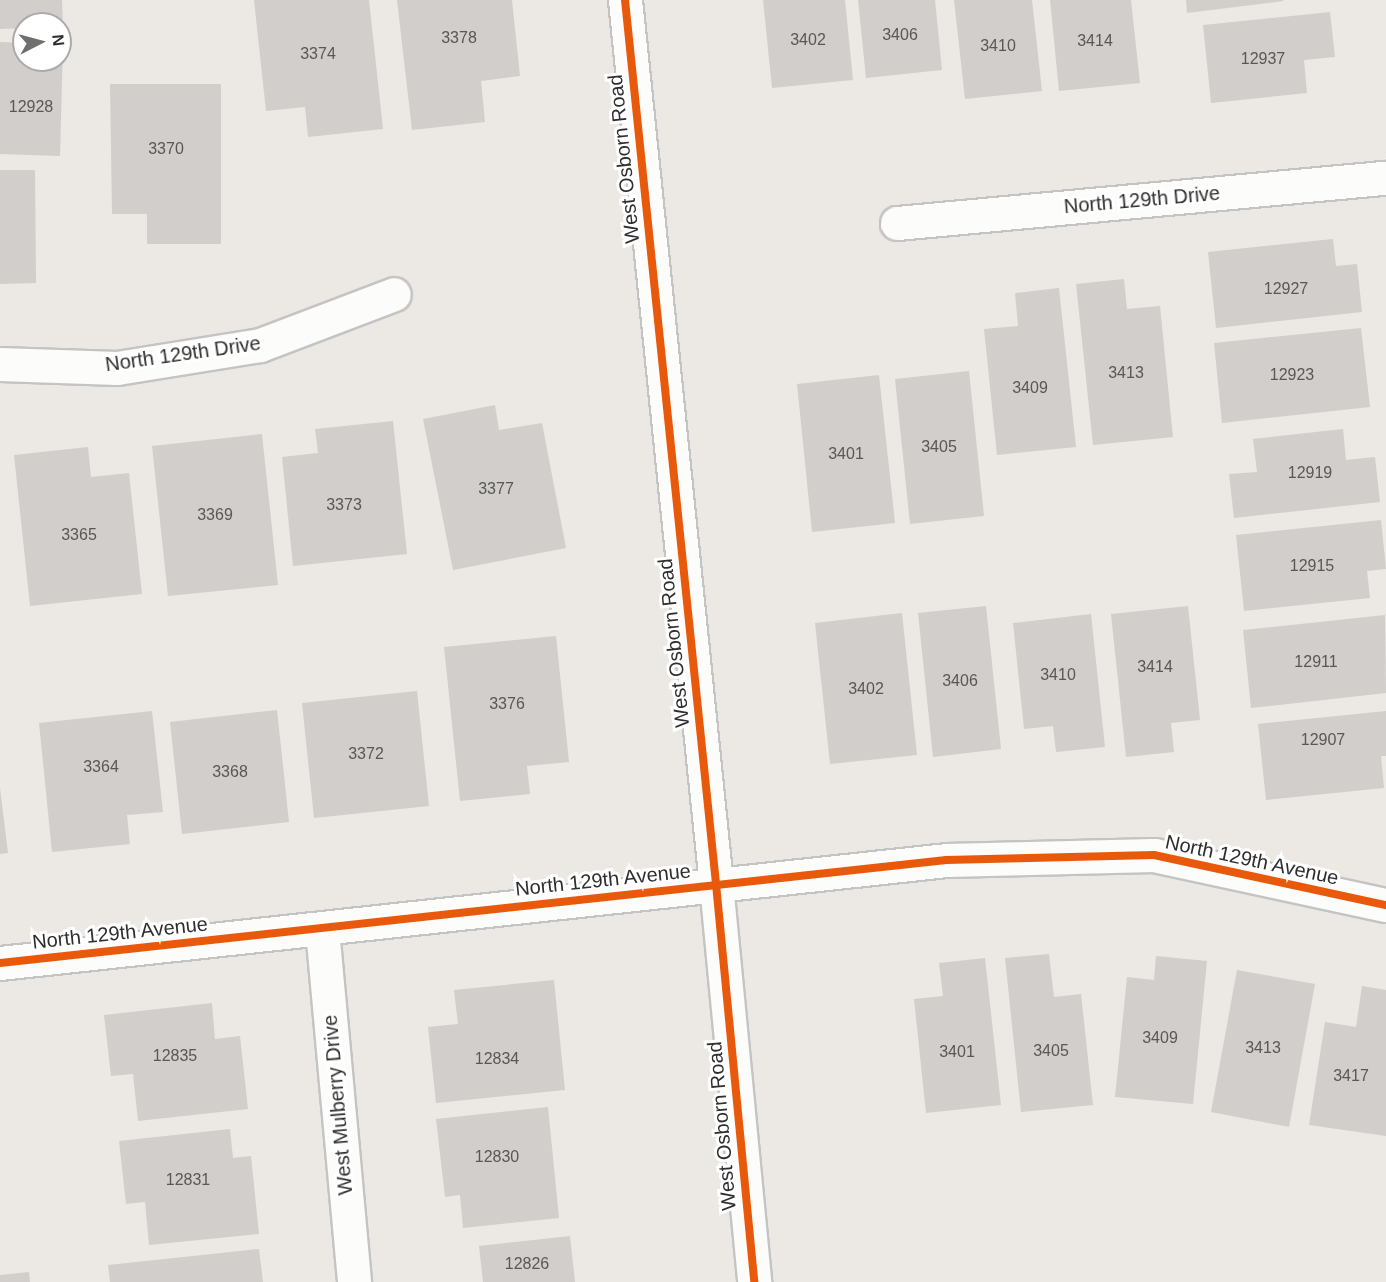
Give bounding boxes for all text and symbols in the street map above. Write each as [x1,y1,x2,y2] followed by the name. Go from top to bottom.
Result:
[12,12,72,72] north arrow
[882,25,918,45] house number: 3406
[441,28,477,48] house number: 3378
[790,30,826,50] house number: 3402
[1077,31,1113,51] house number: 3414
[49,34,67,47] text: N
[980,36,1016,56] house number: 3410
[300,44,336,64] house number: 3374
[1241,49,1285,69] house number: 12937
[603,73,645,245] street label: West Osborn Road
[9,97,53,117] house number: 12928
[148,139,184,159] house number: 3370
[1063,181,1221,219] street label: North 129th Drive
[1264,279,1308,299] house number: 12927
[104,331,262,377] street label: North 129th Drive
[1108,363,1144,383] house number: 3413
[1270,365,1314,385] house number: 12923
[1012,378,1048,398] house number: 3409
[921,437,957,457] house number: 3405
[828,444,864,464] house number: 3401
[1288,463,1332,483] house number: 12919
[478,479,514,499] house number: 3377
[326,495,362,515] house number: 3373
[197,505,233,525] house number: 3369
[61,525,97,545] house number: 3365
[1290,556,1334,576] house number: 12915
[653,557,695,729] street label: West Osborn Road
[1294,652,1338,672] house number: 12911
[1137,657,1173,677] house number: 3414
[1040,665,1076,685] house number: 3410
[942,671,978,691] house number: 3406
[848,679,884,699] house number: 3402
[489,694,525,714] house number: 3376
[1301,730,1345,750] house number: 12907
[348,744,384,764] house number: 3372
[83,757,119,777] house number: 3364
[212,762,248,782] house number: 3368
[1163,830,1341,890] street label: North 129th Avenue
[513,859,693,901] street label: North 129th Avenue
[30,912,210,954] street label: North 129th Avenue
[318,1014,358,1196] street label: West Mulberry Drive
[1142,1028,1178,1048] house number: 3409
[1245,1038,1281,1058] house number: 3413
[703,1040,741,1212] street label: West Osborn Road
[1033,1041,1069,1061] house number: 3405
[939,1042,975,1062] house number: 3401
[153,1046,197,1066] house number: 12835
[475,1049,519,1069] house number: 12834
[1333,1066,1369,1086] house number: 3417
[475,1147,519,1167] house number: 12830
[166,1170,210,1190] house number: 12831
[505,1254,549,1274] house number: 12826

